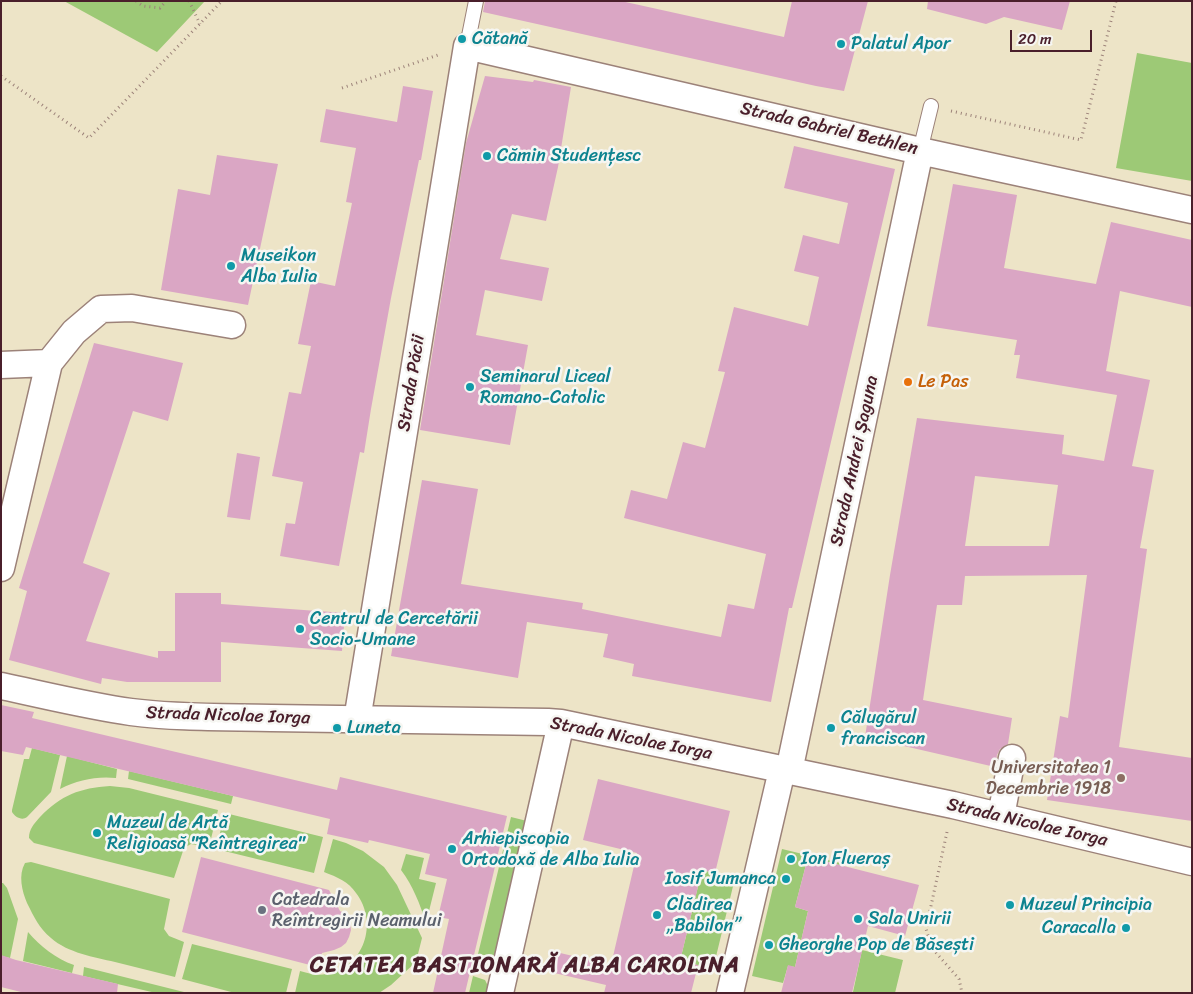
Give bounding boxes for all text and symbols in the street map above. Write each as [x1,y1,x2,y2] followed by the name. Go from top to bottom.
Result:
[1013,20,1096,52] scale bar
[1018,26,1052,52] text: 20 m
[472,28,528,50] place label: Cătană
[456,33,468,45] marker: Cătană
[851,33,950,55] place label: Palatul Apor
[835,38,847,50] marker: Palatul Apor
[738,98,920,160] street label: Strada Gabriel Bethlen
[497,145,642,167] place label: Cămin Studențesc
[481,150,493,162] marker: Cămin Studențesc
[241,245,317,288] place label: Museikon Alba Iulia
[225,260,237,272] marker: Museikon Alba Iulia
[394,333,430,433] street label: Strada Păcii
[480,366,611,408] place label: Seminarul Liceal Romano-Catolic
[918,371,968,393] place label: Le Pas
[826,374,884,548] street label: Strada Andrei Șaguna
[902,376,914,388] marker: Le Pas
[464,381,476,393] marker: Seminarul Liceal Romano-Catolic
[310,608,478,650] place label: Centrul de Cercetării Socio-Umane
[294,623,306,635] marker: Centrul de Cercetării Socio-Umane
[146,702,310,730] street label: Strada Nicolae Iorga
[841,707,925,750] place label: Călugărul franciscan
[548,713,714,765] street label: Strada Nicolae Iorga
[347,717,401,739] place label: Luneta
[331,722,343,734] marker: Luneta
[825,722,837,734] marker: Călugărul franciscan
[986,757,1111,800] place label: Universitatea 1 Decembrie 1918
[1115,772,1127,784] marker: Universitatea 1 Decembrie 1918
[945,794,1109,852] street label: Strada Nicolae Iorga
[107,812,305,854] place label: Muzeul de Artă Religioasă "Reîntregirea"
[91,827,103,839] marker: Muzeul de Artă Religioasă "Reîntregirea"
[462,828,639,871] place label: Arhiepiscopia Ortodoxă de Alba Iulia
[446,843,458,855] marker: Arhiepiscopia Ortodoxă de Alba Iulia
[801,848,890,870] place label: Ion Flueraș
[785,853,797,865] marker: Ion Flueraș
[665,868,776,890] place label: Iosif Jumanca
[780,873,792,885] marker: Iosif Jumanca
[272,889,442,932] place label: Catedrala Reîntregirii Neamului
[667,894,740,936] place label: Clădirea „Babilon”
[1020,894,1152,916] place label: Muzeul Principia
[1004,899,1016,911] marker: Muzeul Principia
[256,904,268,916] marker: Catedrala Reîntregirii Neamului
[868,908,951,930] place label: Sala Unirii
[651,909,663,921] marker: Clădirea „Babilon”
[852,913,864,925] marker: Sala Unirii
[1042,917,1116,939] place label: Caracalla
[1120,922,1132,934] marker: Caracalla
[779,934,974,956] place label: Gheorghe Pop de Băsești
[763,939,775,951] marker: Gheorghe Pop de Băsești
[310,953,740,979] district label: CETATEA BASTIONARĂ ALBA CAROLINA

